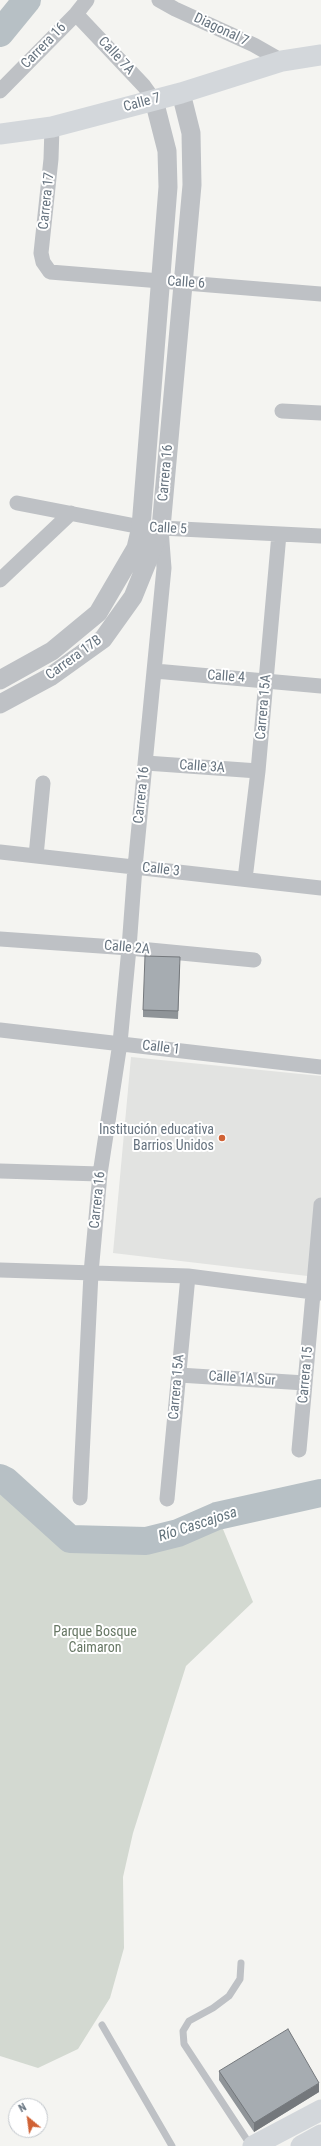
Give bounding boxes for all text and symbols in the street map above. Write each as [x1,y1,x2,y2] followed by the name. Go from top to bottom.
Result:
[191,10,251,50] street label: Diagonal 7
[18,20,70,72] street label: Carrera 16
[94,34,138,78] street label: Calle 7A
[122,90,162,116] street label: Calle 7
[36,172,58,230] street label: Carrera 17
[167,273,205,293] street label: Calle 6
[155,444,177,502] street label: Carrera 16
[149,520,187,538] street label: Calle 5
[43,632,105,684] street label: Carrera 17B
[207,667,245,687] street label: Calle 4
[253,674,275,740] street label: Carrera 15A
[179,757,225,777] street label: Calle 3A
[131,766,153,824] street label: Carrera 16
[141,860,181,880] street label: Calle 3
[103,938,151,958] street label: Calle 2A
[141,1037,181,1059] street label: Calle 1
[99,1122,214,1154] place label: Institución educativa Barrios Unidos
[217,1133,227,1143] marker: Institución educativa Barrios Unidos
[87,1171,109,1229] street label: Carrera 16
[295,1346,317,1404] street label: Carrera 15
[166,1354,188,1420] street label: Carrera 15A
[208,1368,276,1390] street label: Calle 1A Sur
[156,1504,240,1546] water label: Río Cascajosa
[53,1624,137,1656] park label: Parque Bosque Caimaron
[8,2098,48,2138] north arrow
[16,2101,29,2115] text: N

